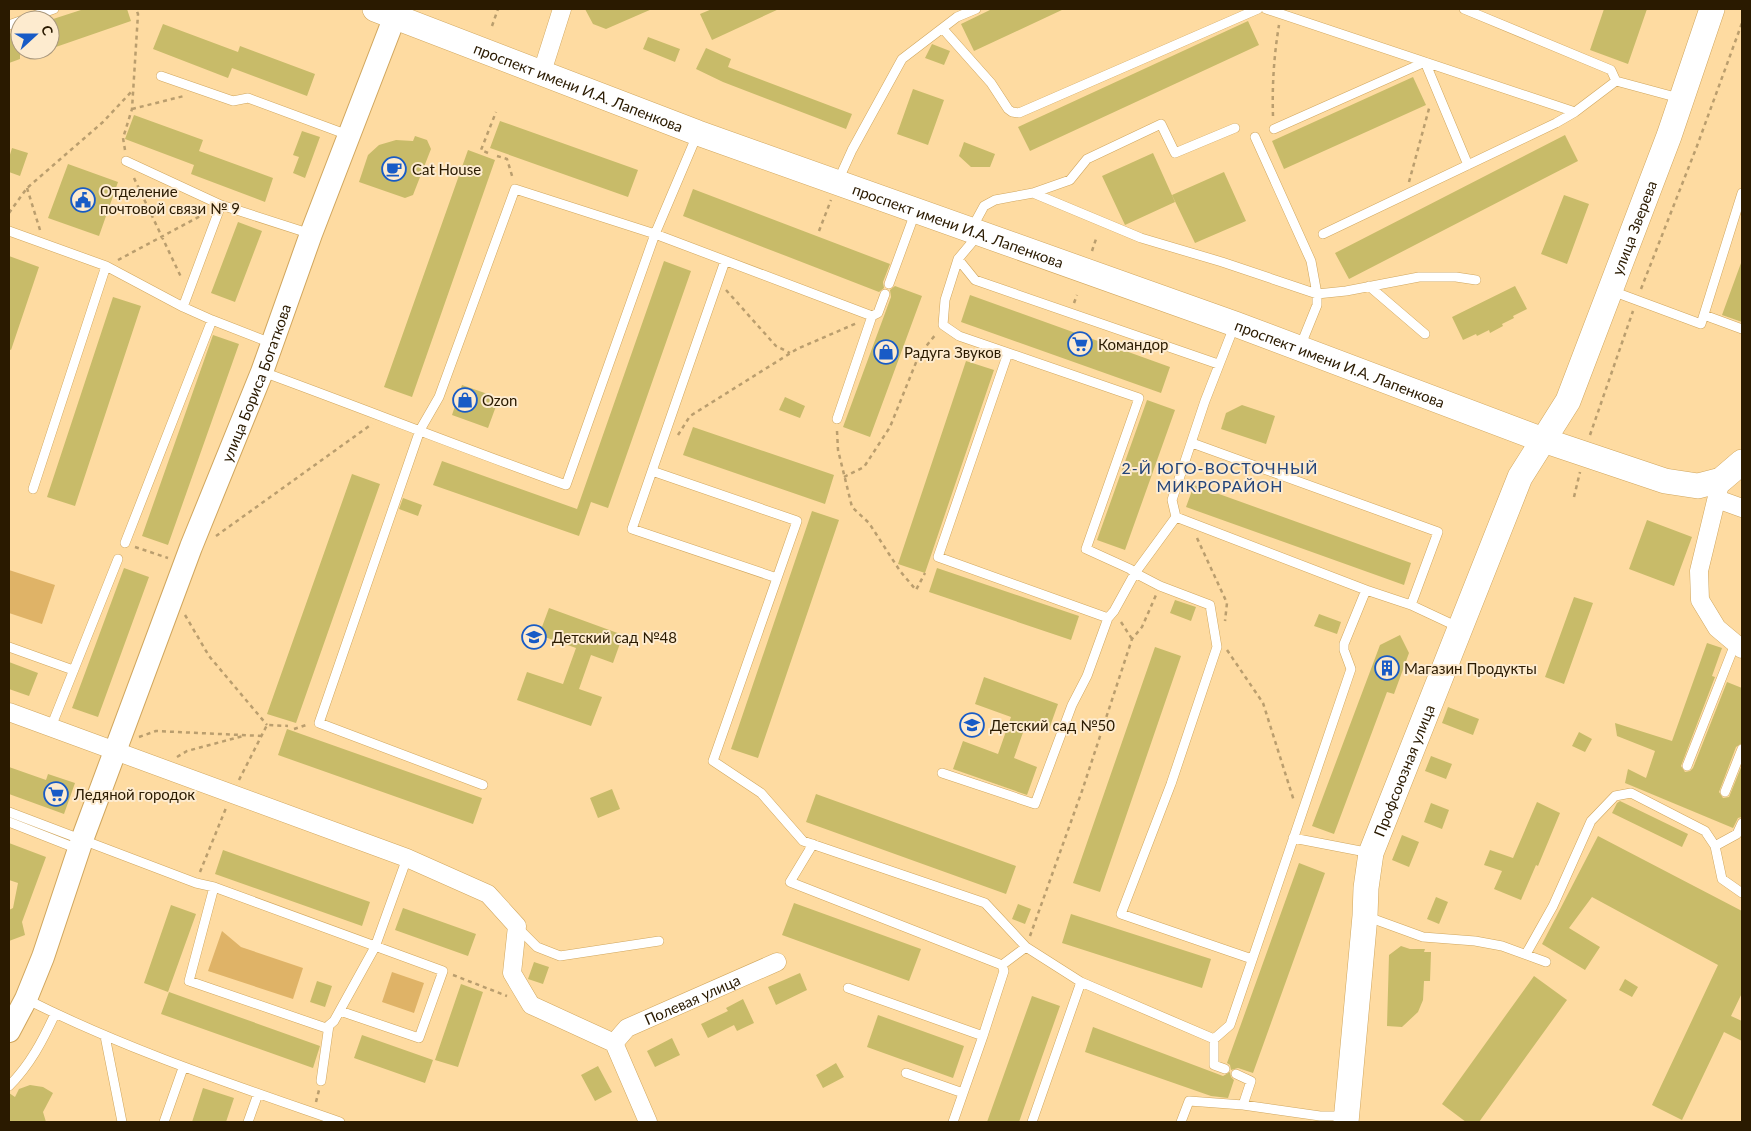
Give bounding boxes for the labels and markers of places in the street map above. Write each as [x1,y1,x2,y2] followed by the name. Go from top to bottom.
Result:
[381,156,407,182] cafe icon: Cat House
[412,160,481,178] place label: Cat House
[100,182,240,217] place label: Отделение почтовой связи № 9
[70,187,96,213] public building icon: Отделение почтовой связи № 9
[1067,331,1093,357] supermarket icon: Командор
[1098,335,1169,353] place label: Командор
[873,339,899,365] shop icon: Радуга Звуков
[904,343,1001,361] place label: Радуга Звуков
[452,387,478,413] shop icon: Ozon
[482,391,517,409] place label: Ozon
[521,624,547,650] school or university icon: Детский сад №48
[552,628,677,646] place label: Детский сад №48
[1374,655,1400,681] building icon: Магазин Продукты
[1404,659,1537,677] place label: Магазин Продукты
[959,712,985,738] school or university icon: Детский сад №50
[990,716,1115,734] place label: Детский сад №50
[43,781,69,807] supermarket icon: Ледяной городок
[73,785,195,803] place label: Ледяной городок

